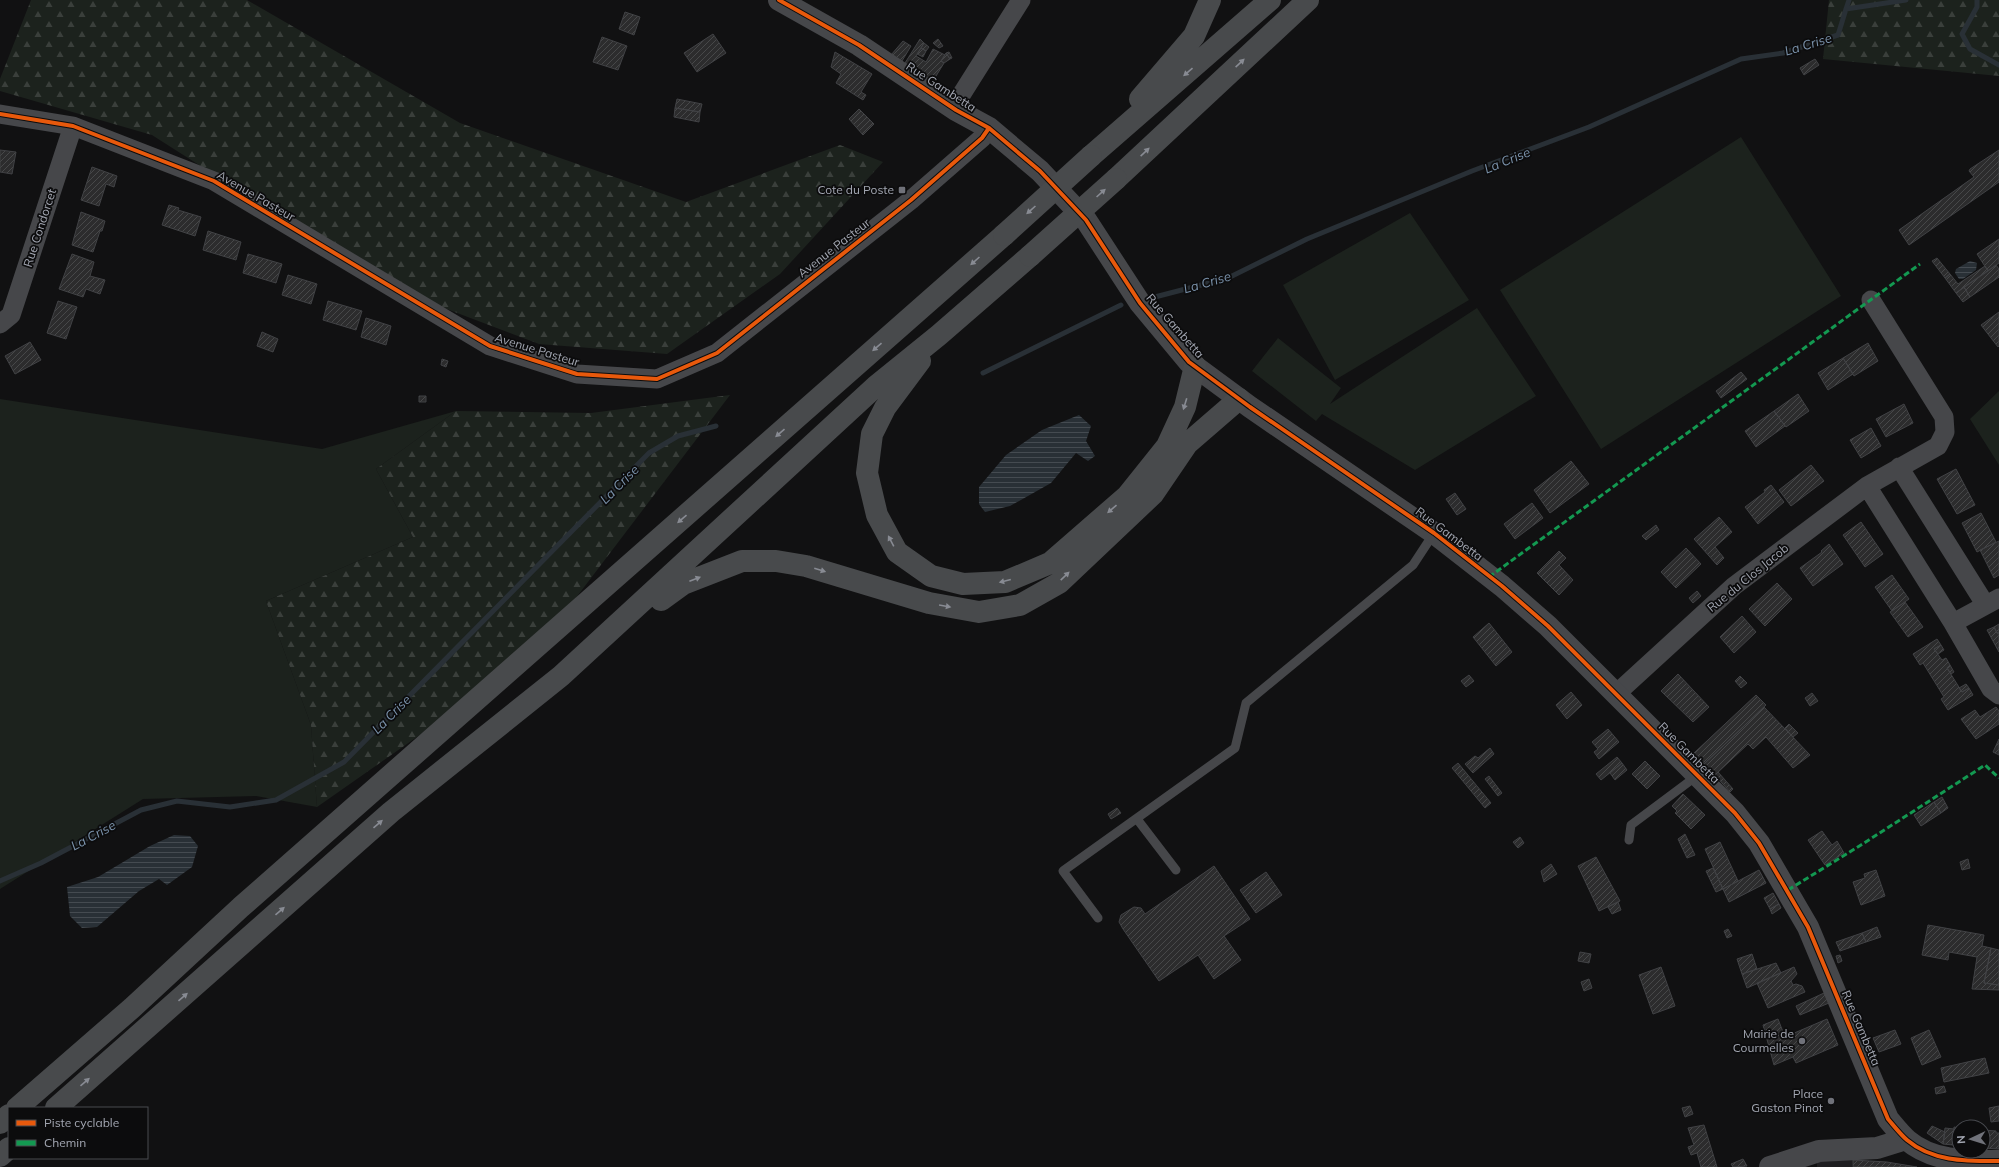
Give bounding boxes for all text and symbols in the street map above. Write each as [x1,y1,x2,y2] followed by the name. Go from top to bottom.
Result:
[1782,29,1834,59] water label: La Crise
[903,58,979,115] street label: Rue Gambetta
[1235,59,1245,68] one-way arrow
[1182,67,1193,76] one-way arrow
[1482,143,1532,177] water label: La Crise
[1140,147,1150,157] one-way arrow
[215,167,298,224] street label: Avenue Pasteur
[817,182,894,197] place label: Cote du Poste
[897,185,907,195] marker: Cote du Poste
[20,187,59,269] street label: Rue Condorcet
[1096,189,1105,198] one-way arrow
[1026,206,1036,215] one-way arrow
[795,214,873,280] street label: Avenue Pasteur
[970,256,980,265] one-way arrow
[1181,268,1233,296] water label: La Crise
[1143,290,1207,361] street label: Rue Gambetta
[493,330,582,370] street label: Avenue Pasteur
[872,342,883,351] one-way arrow
[1182,398,1188,410] one-way arrow
[775,428,785,437] one-way arrow
[596,461,642,507] water label: La Crise
[1413,503,1486,564] street label: Rue Gambetta
[1107,505,1117,514] one-way arrow
[677,514,688,523] one-way arrow
[888,535,895,547] one-way arrow
[1704,540,1791,615] street label: Rue du Clos Jacob
[814,567,826,573] one-way arrow
[1060,571,1070,581] one-way arrow
[689,576,701,582] one-way arrow
[999,578,1012,584] one-way arrow
[939,603,951,609] one-way arrow
[368,691,414,737] water label: La Crise
[1656,719,1723,786] street label: Rue Gambetta
[68,817,118,853] water label: La Crise
[372,820,383,829] one-way arrow
[275,906,285,915] one-way arrow
[1839,988,1884,1068] street label: Rue Gambetta
[177,992,188,1001] one-way arrow
[1733,1026,1794,1055] place label: Mairie de Courmelles
[1797,1036,1807,1046] marker: Mairie de Courmelles
[80,1078,90,1087] one-way arrow
[1751,1086,1823,1115] place label: Place Gaston Pinot
[1826,1096,1836,1106] marker: Place Gaston Pinot
[8,1107,148,1159] legend
[44,1115,119,1130] text: Piste cyclable
[1951,1119,1991,1159] north arrow
[44,1135,86,1150] text: Chemin
[1954,1135,1968,1144] text: N

